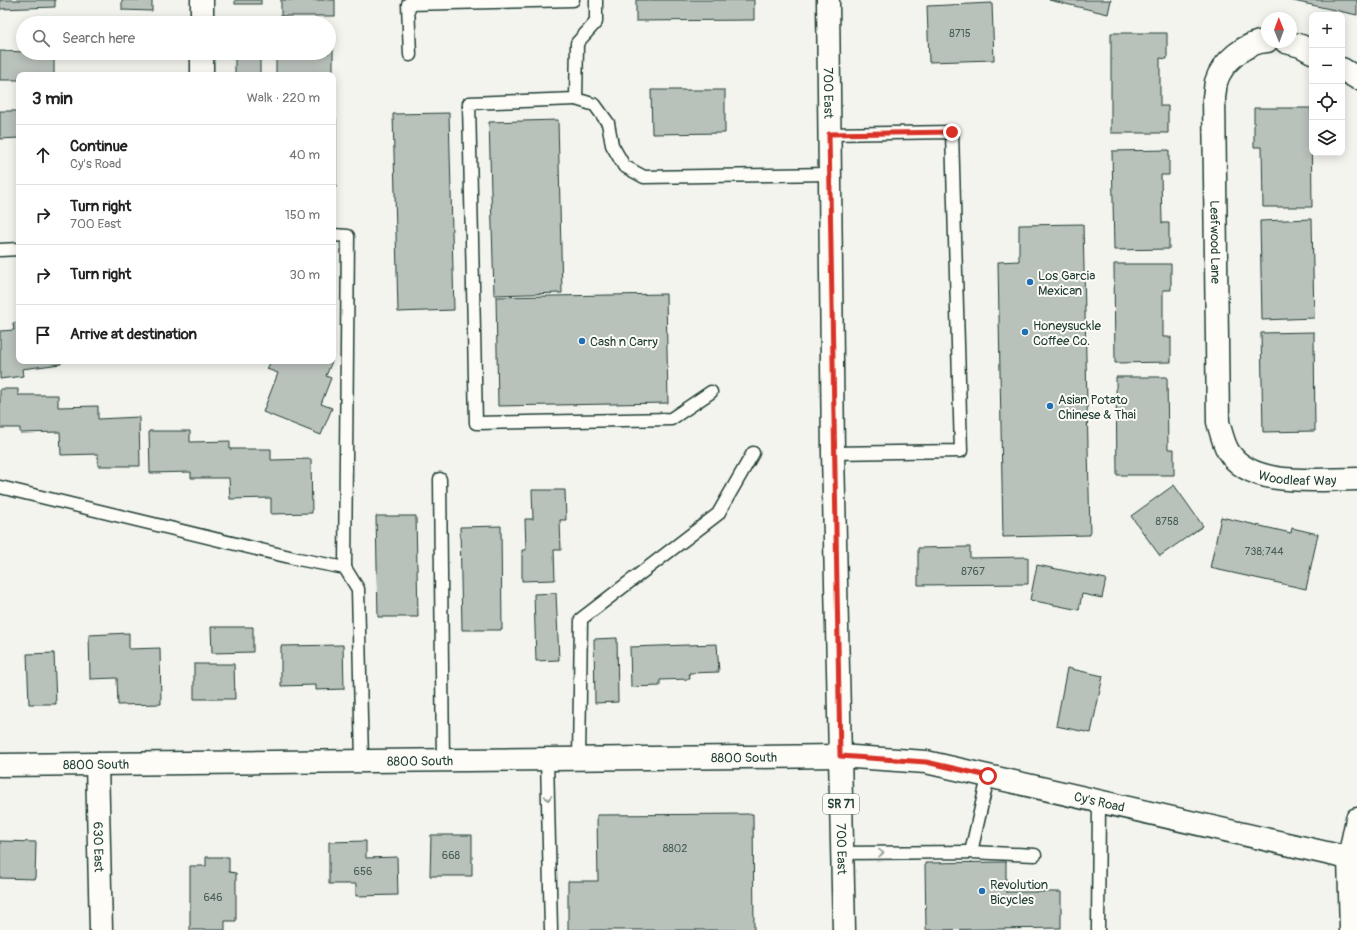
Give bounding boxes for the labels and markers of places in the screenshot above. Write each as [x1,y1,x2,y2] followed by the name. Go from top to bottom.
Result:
[1038,268,1095,299] place label: Los Garcia Mexican
[1025,277,1035,287] marker: Los Garcia Mexican
[1033,318,1102,349] place label: Honeysuckle Coffee Co.
[1020,327,1030,337] marker: Honeysuckle Coffee Co.
[590,334,658,350] place label: Cash n Carry
[577,336,587,346] marker: Cash n Carry
[1058,392,1136,423] place label: Asian Potato Chinese & Thai
[1045,401,1055,411] marker: Asian Potato Chinese & Thai
[990,877,1048,908] place label: Revolution Bicycles
[977,886,987,896] marker: Revolution Bicycles

